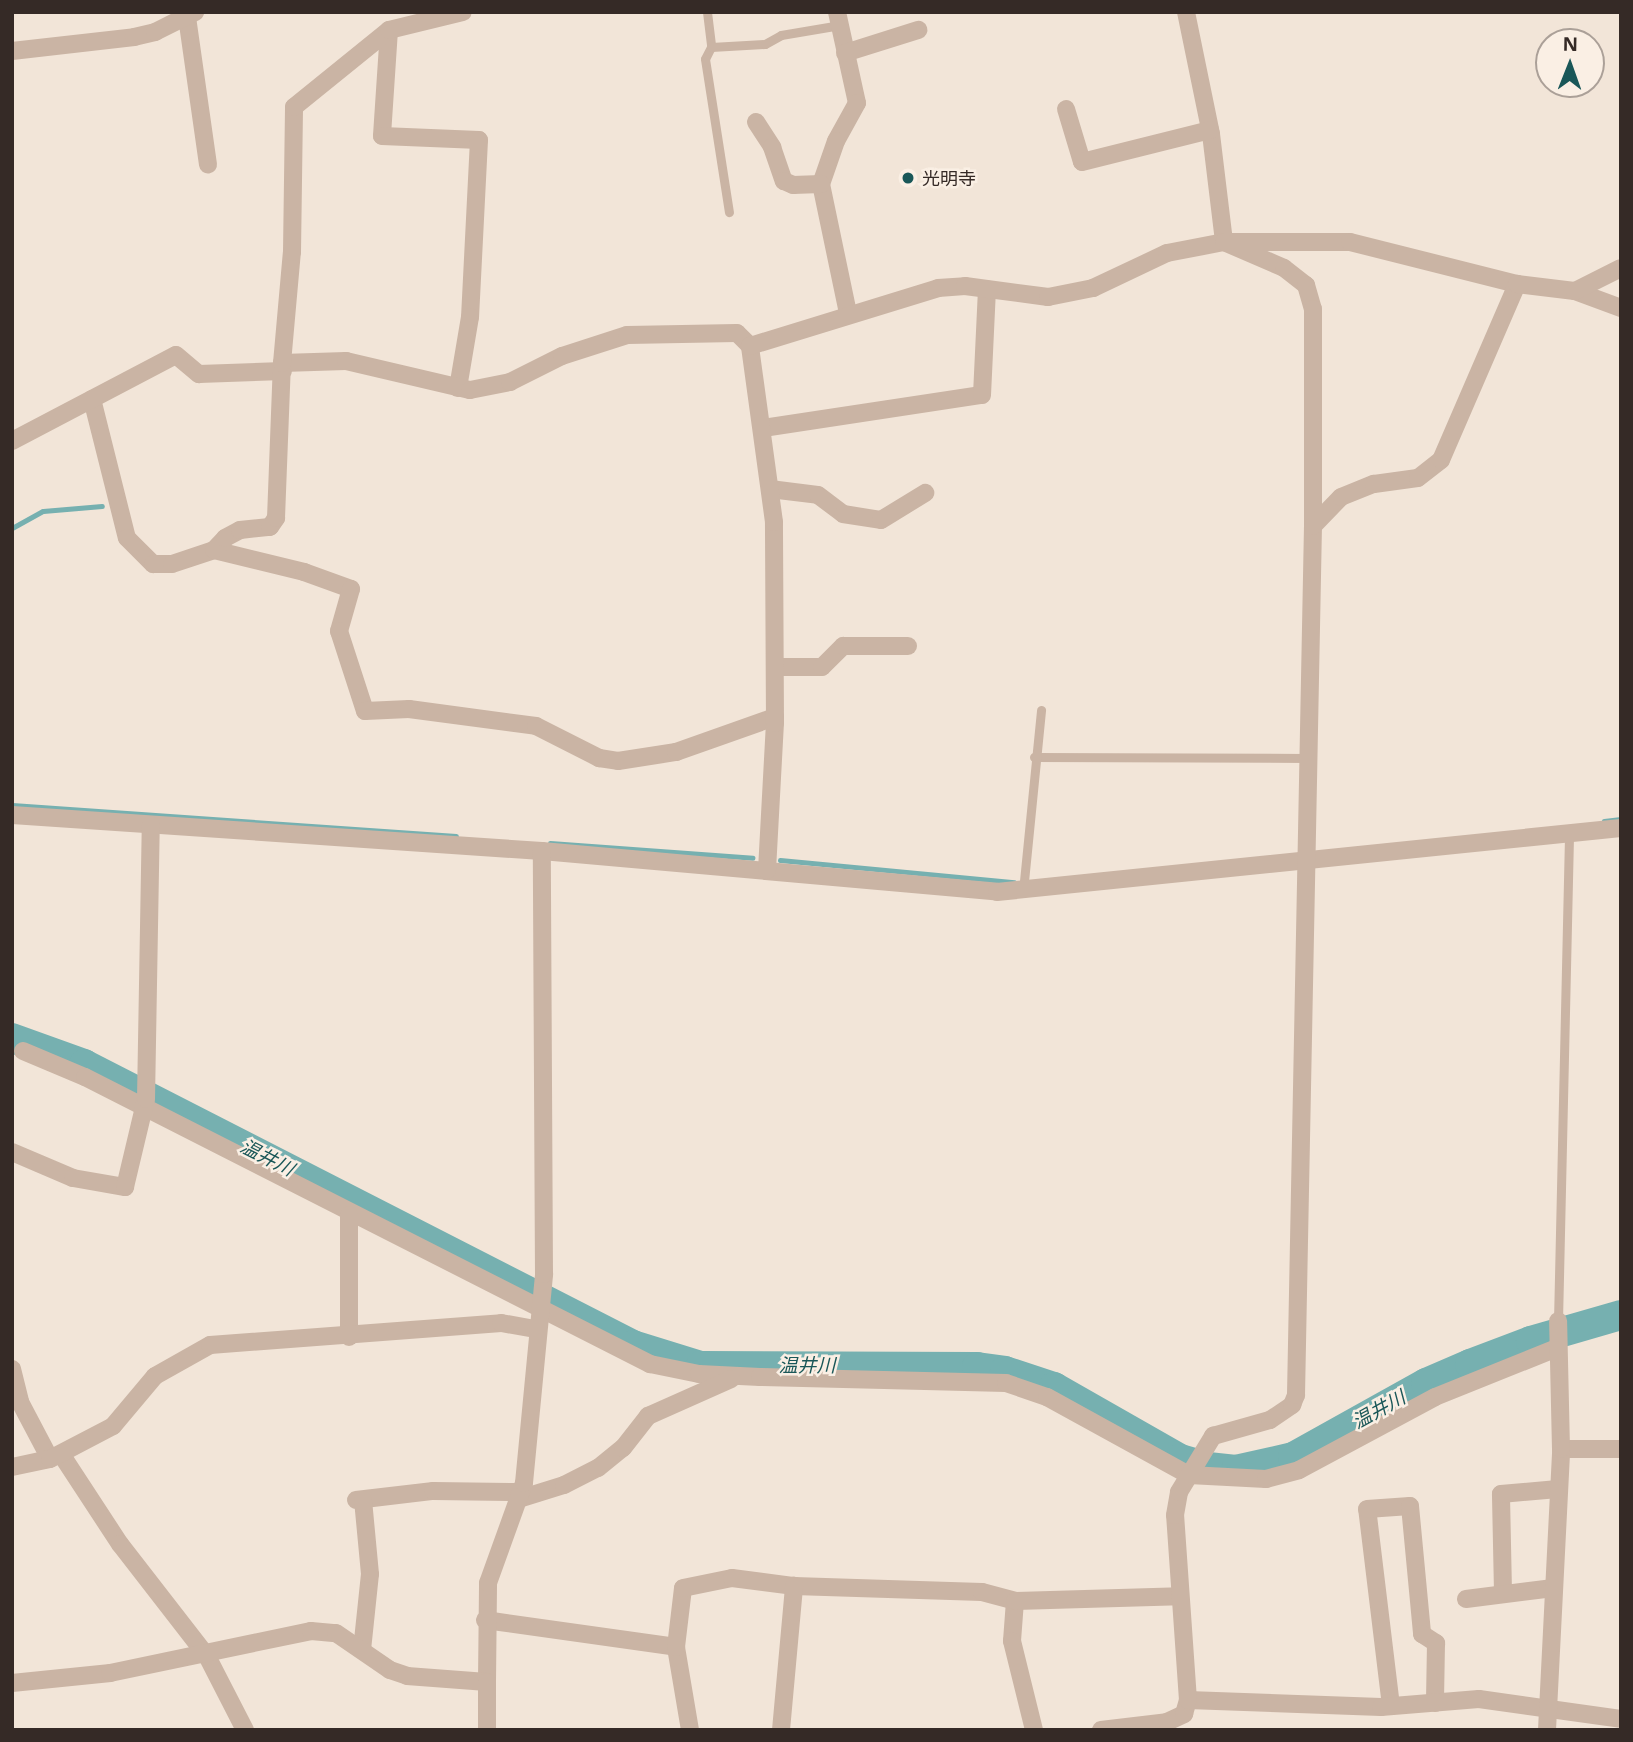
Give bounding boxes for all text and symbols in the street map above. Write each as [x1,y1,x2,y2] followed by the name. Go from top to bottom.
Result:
[1535,28,1605,98] north arrow
[1562,31,1578,57] text: N
[922,167,976,189] place label: 光明寺
[900,170,916,186] marker: 光明寺
[236,1135,298,1181] water label: 温井川
[779,1355,835,1377] water label: 温井川
[1349,1386,1409,1434] water label: 温井川

